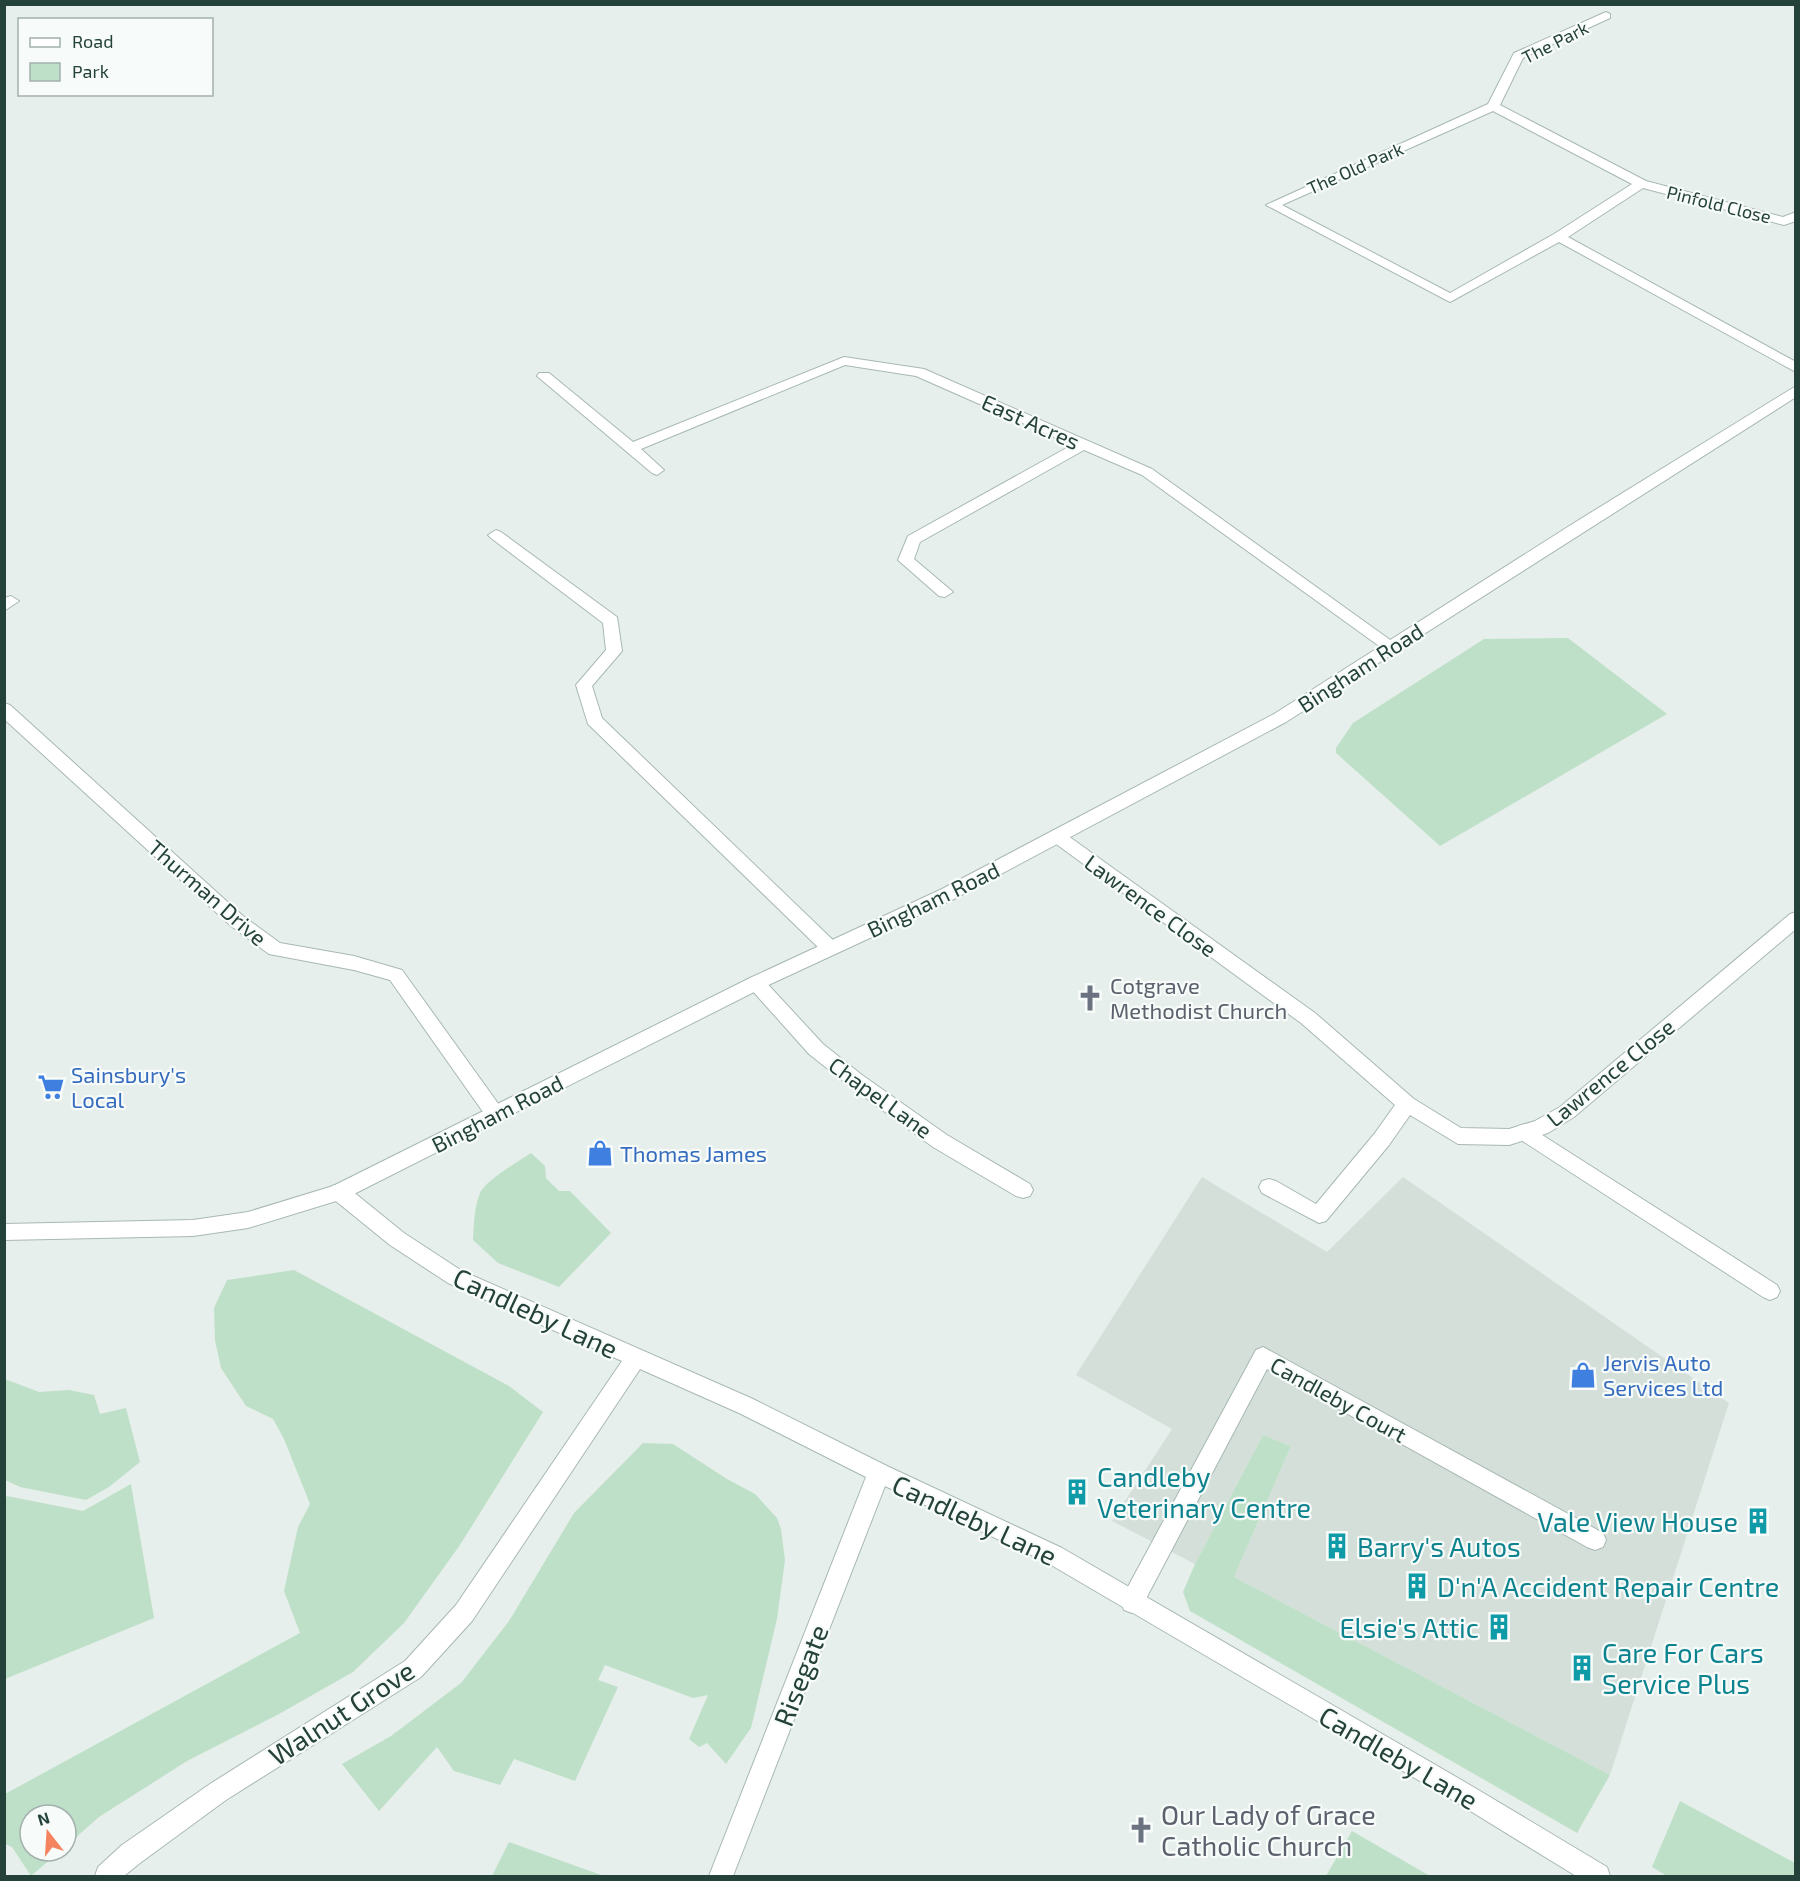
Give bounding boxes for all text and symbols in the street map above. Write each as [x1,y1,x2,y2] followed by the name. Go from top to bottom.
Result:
[1518,16,1592,68] street label: The Park
[18,18,213,96] legend
[72,30,113,52] text: Road
[72,60,109,82] text: Park
[1303,137,1407,199] street label: The Old Park
[1665,180,1773,228] street label: Pinfold Close
[978,388,1084,454] street label: East Acres
[1293,617,1427,717] street label: Bingham Road
[144,834,272,950] street label: Thurman Drive
[1080,848,1222,962] street label: Lawrence Close
[863,856,1003,942] street label: Bingham Road
[1110,972,1287,1023] place label: Cotgrave Methodist Church
[1075,983,1105,1013] church icon: Cotgrave Methodist Church
[1541,1013,1679,1131] street label: Lawrence Close
[824,1051,938,1143] street label: Chapel Lane
[71,1061,186,1112] place label: Sainsbury's Local
[427,1069,567,1157] street label: Bingham Road
[36,1072,66,1102] supermarket icon: Sainsbury's Local
[585,1138,615,1168] shop icon: Thomas James
[620,1140,767,1166] place label: Thomas James
[448,1260,623,1365] street label: Candleby Lane
[1603,1349,1723,1400] place label: Jervis Auto Services Ltd
[1266,1351,1412,1447] street label: Candleby Court
[1568,1360,1598,1390] shop icon: Jervis Auto Services Ltd
[1097,1460,1311,1524] place label: Candleby Veterinary Centre
[887,1467,1062,1572] street label: Candleby Lane
[1062,1477,1092,1507] building icon: Candleby Veterinary Centre
[1537,1505,1738,1537] place label: Vale View House
[1743,1506,1773,1536] building icon: Vale View House
[1357,1530,1521,1563] place label: Barry's Autos
[1322,1531,1352,1561] building icon: Barry's Autos
[1437,1570,1779,1603] place label: D'n'A Accident Repair Centre
[1402,1571,1432,1601] building icon: D'n'A Accident Repair Centre
[1339,1611,1479,1643] place label: Elsie's Attic
[1484,1612,1514,1642] building icon: Elsie's Attic
[766,1620,835,1731] street label: Risegate
[1602,1636,1764,1699] place label: Care For Cars Service Plus
[262,1653,420,1771] street label: Walnut Grove
[1567,1653,1597,1683] building icon: Care For Cars Service Plus
[1314,1699,1484,1816] street label: Candleby Lane
[1161,1798,1376,1861] place label: Our Lady of Grace Catholic Church
[18,1803,78,1863] north arrow
[35,1807,52,1829] text: N
[1126,1815,1156,1845] church icon: Our Lady of Grace Catholic Church

